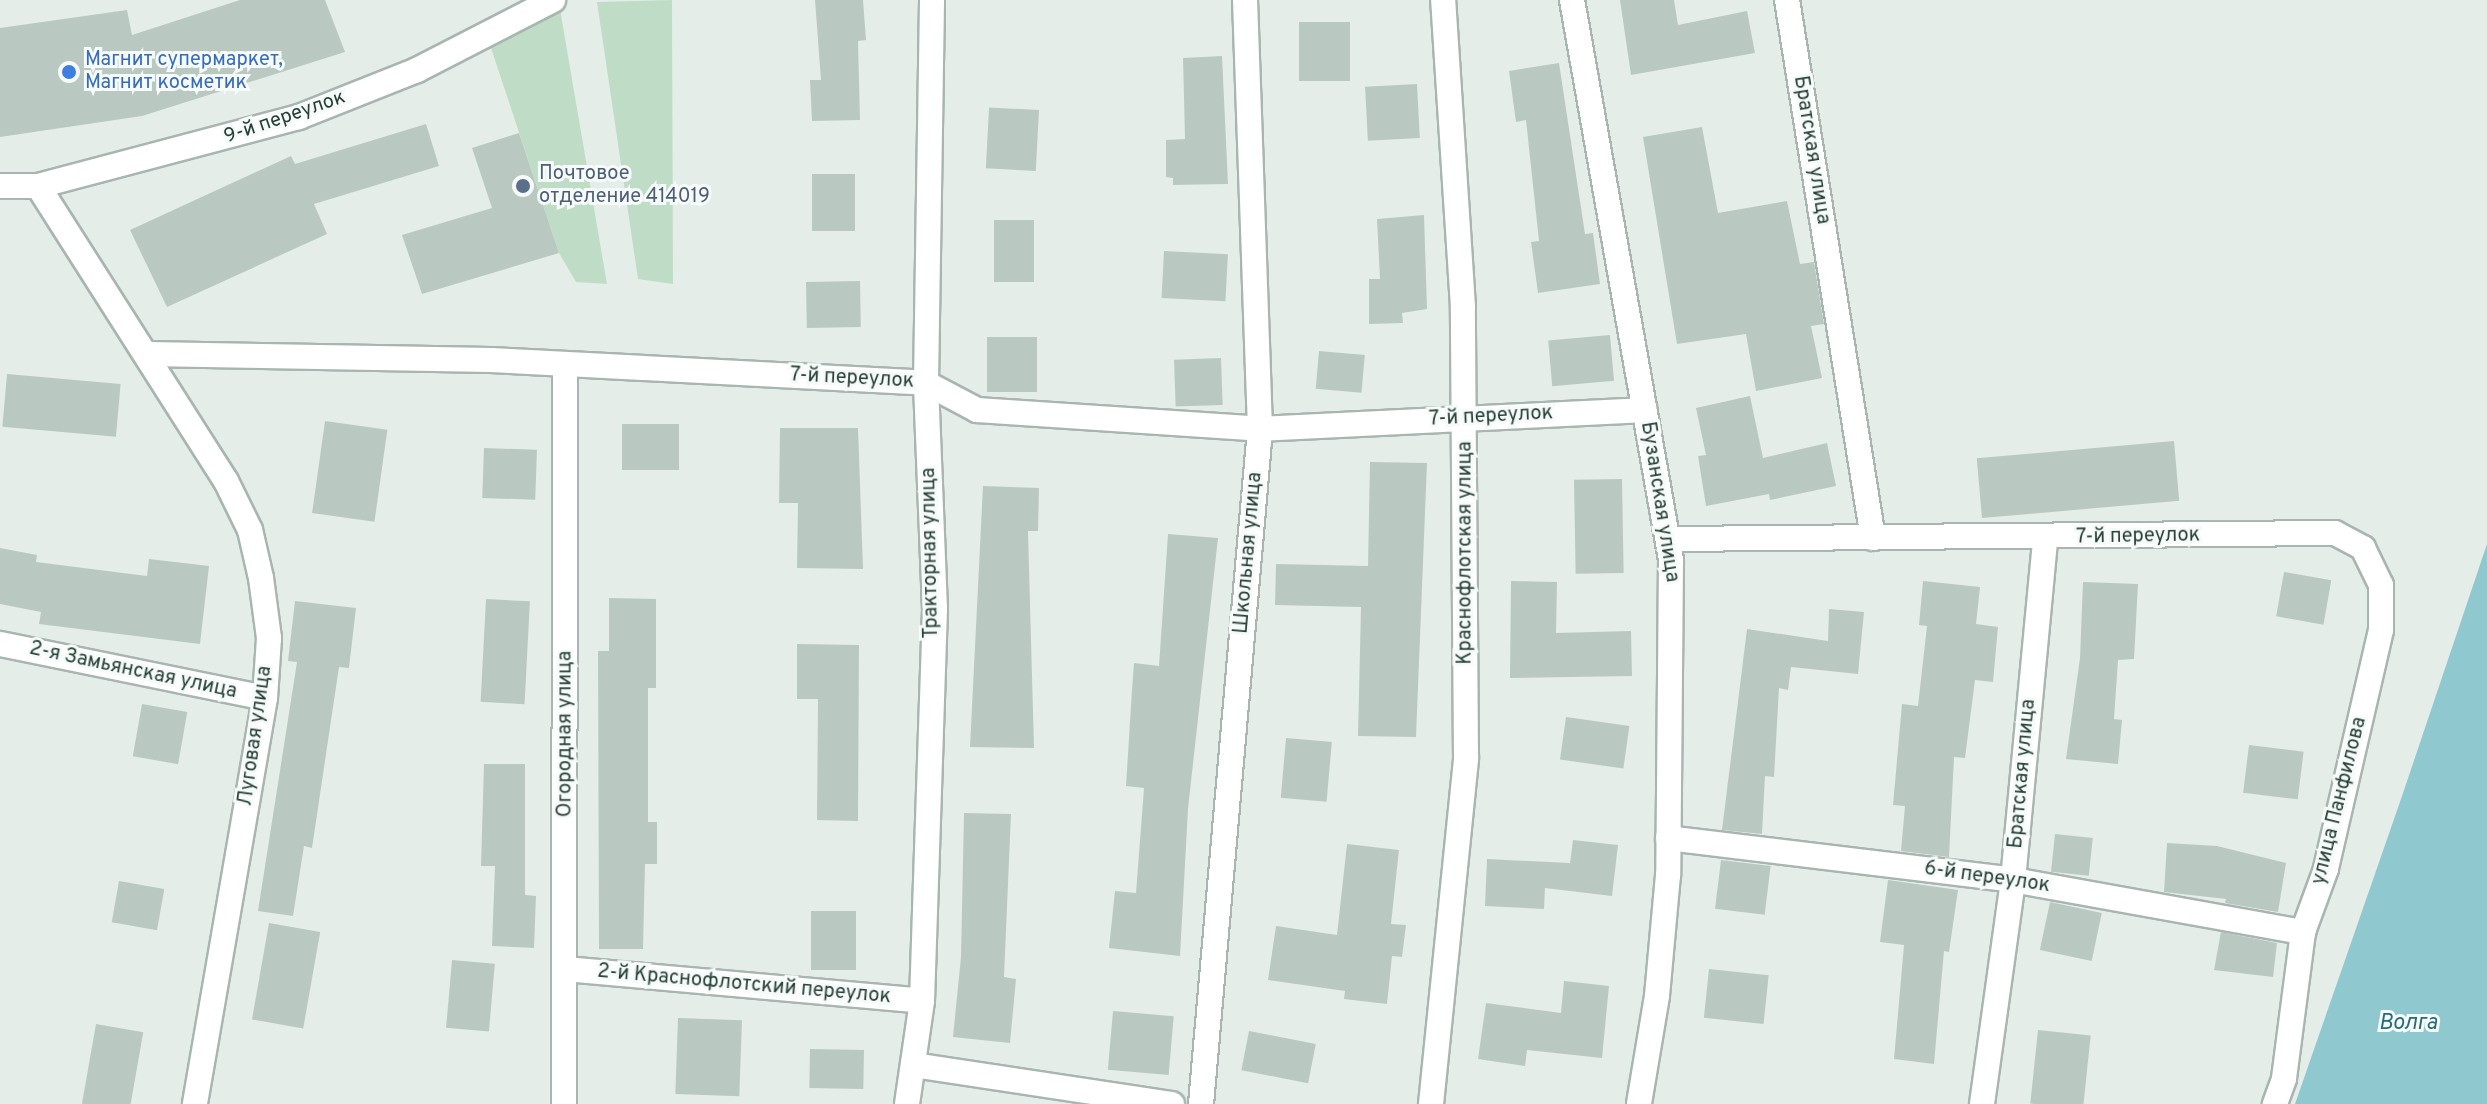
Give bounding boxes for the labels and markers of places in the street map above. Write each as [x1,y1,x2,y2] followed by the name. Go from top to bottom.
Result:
[85,48,283,95] place label: Магнит супермаркет, Магнит косметик
[60,63,78,81] marker: Магнит супермаркет, Магнит косметик
[539,162,710,209] place label: Почтовое отделение 414019
[514,177,532,195] marker: Почтовое отделение 414019

